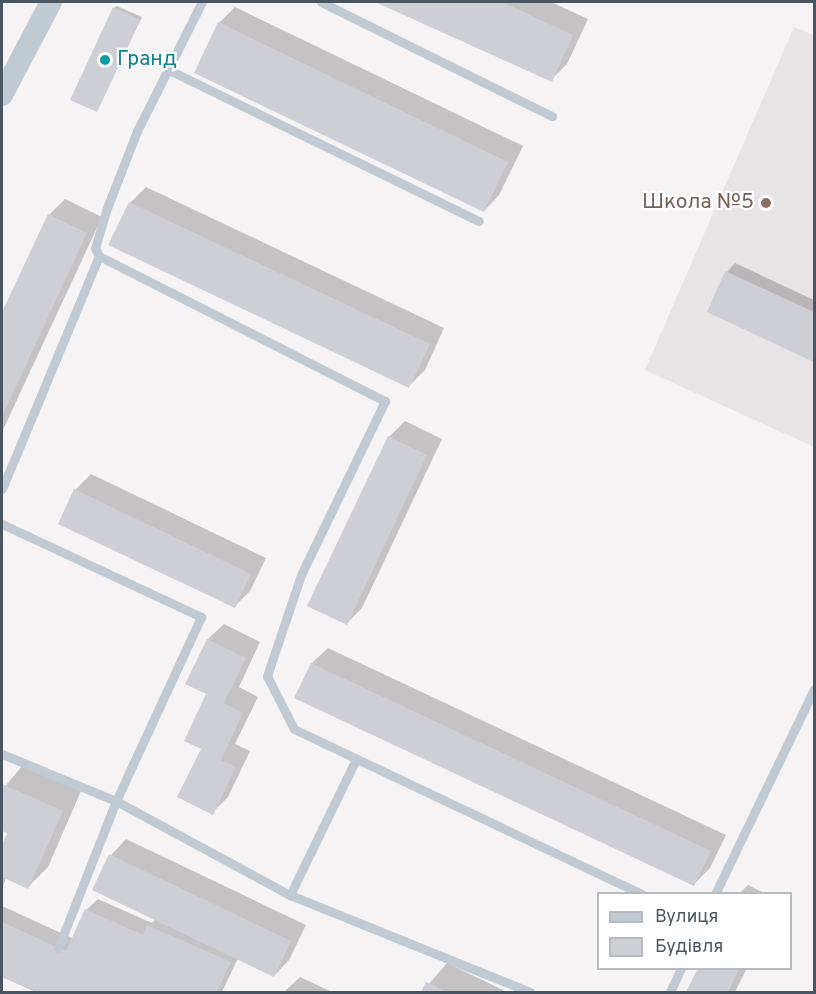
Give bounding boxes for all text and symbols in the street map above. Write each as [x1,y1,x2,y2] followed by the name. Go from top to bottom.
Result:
[117,47,177,73] place label: Гранд
[98,53,112,67] marker: Гранд
[642,190,754,216] place label: Школа №5
[759,196,773,210] marker: Школа №5
[597,892,792,970] legend
[655,906,718,929] text: Вулиця
[655,936,723,959] text: Будівля

